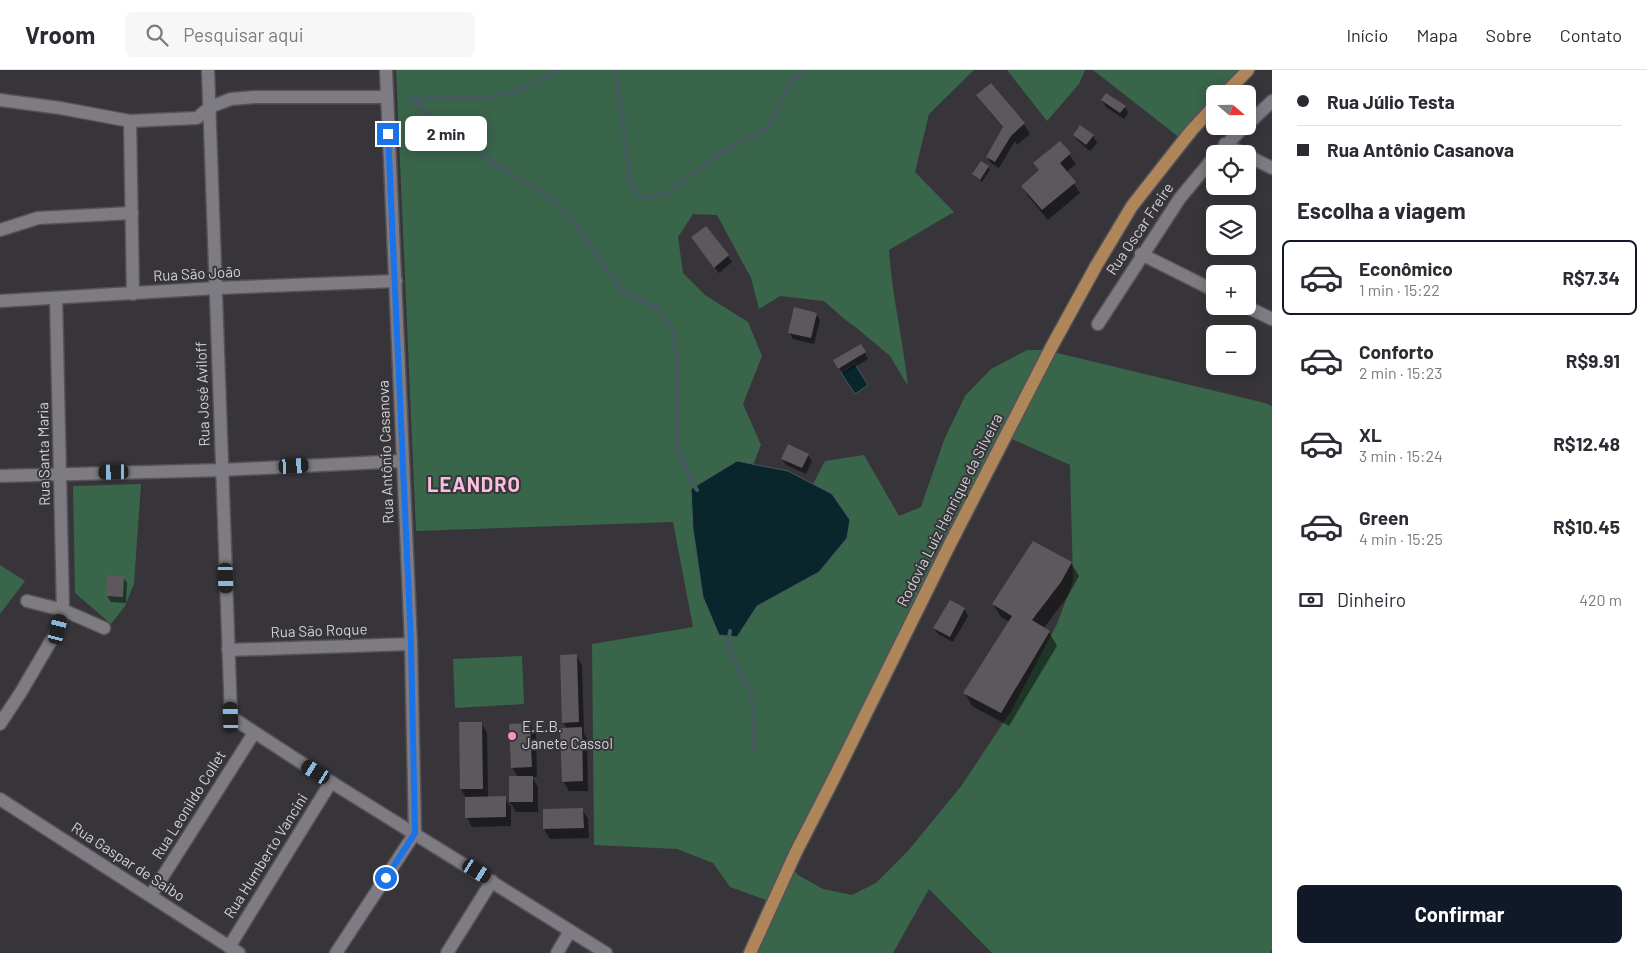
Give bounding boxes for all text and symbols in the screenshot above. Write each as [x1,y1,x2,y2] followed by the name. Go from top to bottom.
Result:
[125,12,475,57] search box
[25,20,95,49] text: Vroom
[143,21,171,49] icon: search
[183,23,304,46] text: Pesquisar aqui
[1346,24,1388,46] text: Início
[1416,24,1458,46] text: Mapa
[1486,24,1532,46] text: Sobre
[1560,24,1622,46] text: Contato
[1206,85,1256,135] north arrow
[1206,85,1256,375] map controls
[1327,90,1455,113] text: Rua Júlio Testa
[406,116,488,152] callout: 2 min
[377,123,399,145] route end
[427,124,465,143] text: 2 min
[1327,138,1514,161] text: Rua Antônio Casanova
[1206,145,1256,195] button: locate
[1102,179,1177,278] street label: Rua Oscar Freire
[1297,197,1466,223] text: Escolha a viagem
[1206,205,1256,255] button: layers
[1299,255,1344,300] icon: car
[1359,257,1453,280] text: Econômico
[153,262,241,284] street label: Rua São João
[1206,265,1256,315] button: +
[1562,266,1620,289] text: R$7.34
[1359,280,1440,299] text: 1 min · 15:22
[1206,325,1256,375] button: −
[1299,338,1344,383] icon: car
[1359,340,1434,363] text: Conforto
[191,341,213,447] street label: Rua José Aviloff
[1566,349,1620,372] text: R$9.91
[1359,363,1442,382] text: 2 min · 15:23
[374,380,396,524] street label: Rua Antônio Casanova
[33,402,53,506] street label: Rua Santa Maria
[892,410,1006,609] street label: Rodovia Luiz Henrique da Silveira
[1299,421,1344,466] icon: car
[1359,423,1382,446] text: XL
[1553,432,1620,455] text: R$12.48
[1359,446,1443,465] text: 3 min · 15:24
[278,458,309,474] car
[98,464,129,480] car
[427,472,521,496] district label: LEANDRO
[1299,504,1344,549] icon: car
[1359,506,1409,529] text: Green
[1553,515,1620,538] text: R$10.45
[1359,529,1443,548] text: 4 min · 15:25
[217,563,234,593] car
[1297,586,1325,614] icon: cash
[1337,588,1406,611] text: Dinheiro
[1579,590,1622,609] text: 420 m
[47,613,68,645] car
[270,619,368,641] street label: Rua São Roque
[222,702,239,732] car
[522,717,613,752] place label: E.E.B. Janete Cassol
[506,730,518,742] marker: E.E.B. Janete Cassol
[147,747,229,862] street label: Rua Leonildo Collet
[299,758,332,786] car
[219,790,311,921] street label: Rua Humberto Vancini
[68,818,189,905] street label: Rua Gaspar de Saibo
[460,857,493,885] car
[375,867,397,889] route start
[1297,885,1622,943] button: Confirmar

